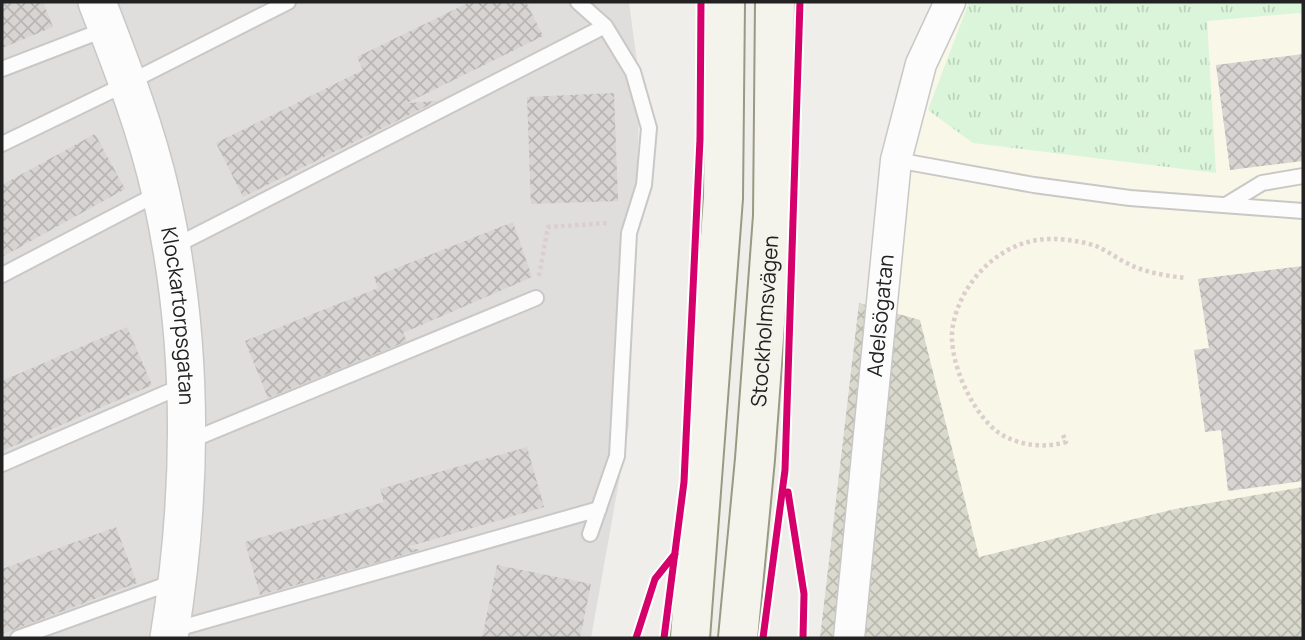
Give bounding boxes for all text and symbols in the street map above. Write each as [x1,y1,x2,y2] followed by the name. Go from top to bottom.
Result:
[155,224,201,405] street label: Klockartorpsgatan
[744,234,785,408] street label: Stockholmsvägen
[860,253,900,378] street label: Adelsögatan

